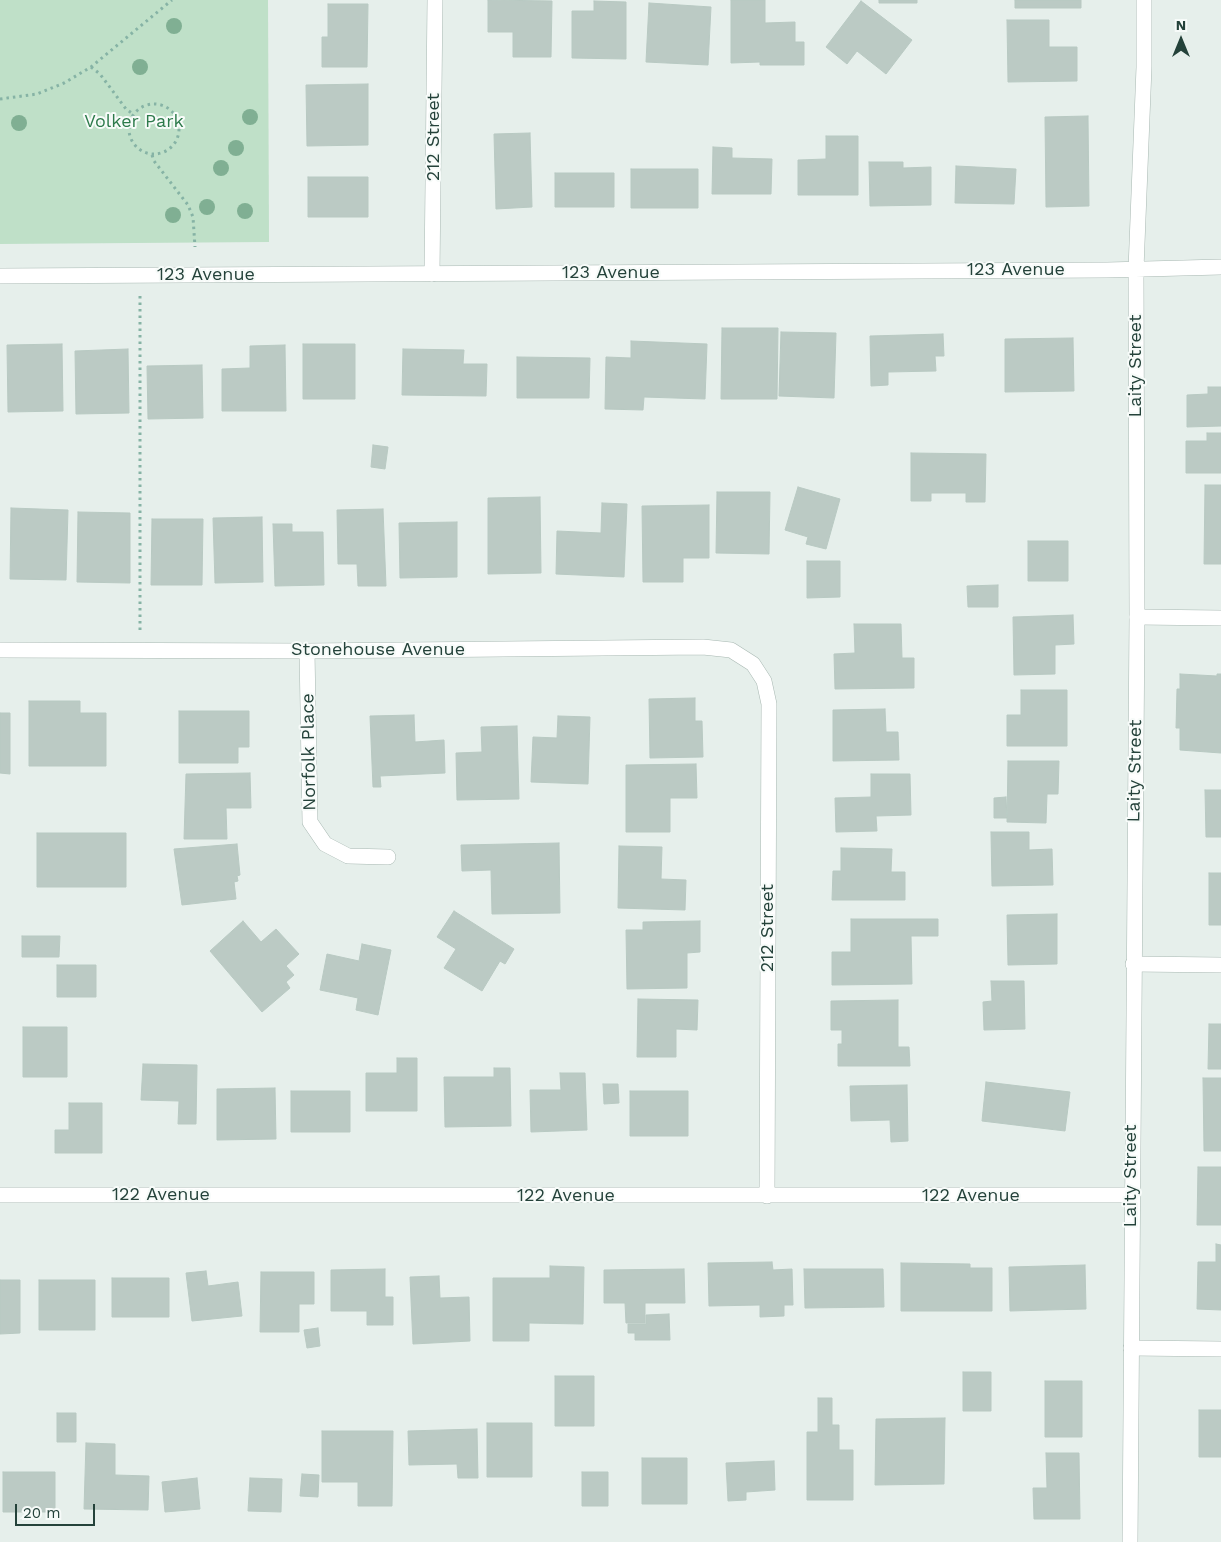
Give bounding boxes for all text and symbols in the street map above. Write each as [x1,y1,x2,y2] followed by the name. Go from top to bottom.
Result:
[1156,15,1206,65] north arrow
[1176,17,1186,33] text: N
[423,93,445,181] street label: 212 Street
[84,111,184,133] park label: Volker Park
[967,259,1065,281] street label: 123 Avenue
[562,262,660,284] street label: 123 Avenue
[157,264,255,286] street label: 123 Avenue
[1125,315,1147,417] street label: Laity Street
[291,639,465,661] street label: Stonehouse Avenue
[297,693,321,811] street label: Norfolk Place
[1123,719,1147,823] street label: Laity Street
[757,884,779,972] street label: 212 Street
[1120,1125,1142,1227] street label: Laity Street
[112,1184,210,1206] street label: 122 Avenue
[517,1185,615,1207] street label: 122 Avenue
[922,1185,1020,1207] street label: 122 Avenue
[18,1494,98,1526] scale bar
[23,1504,61,1522] text: 20 m

